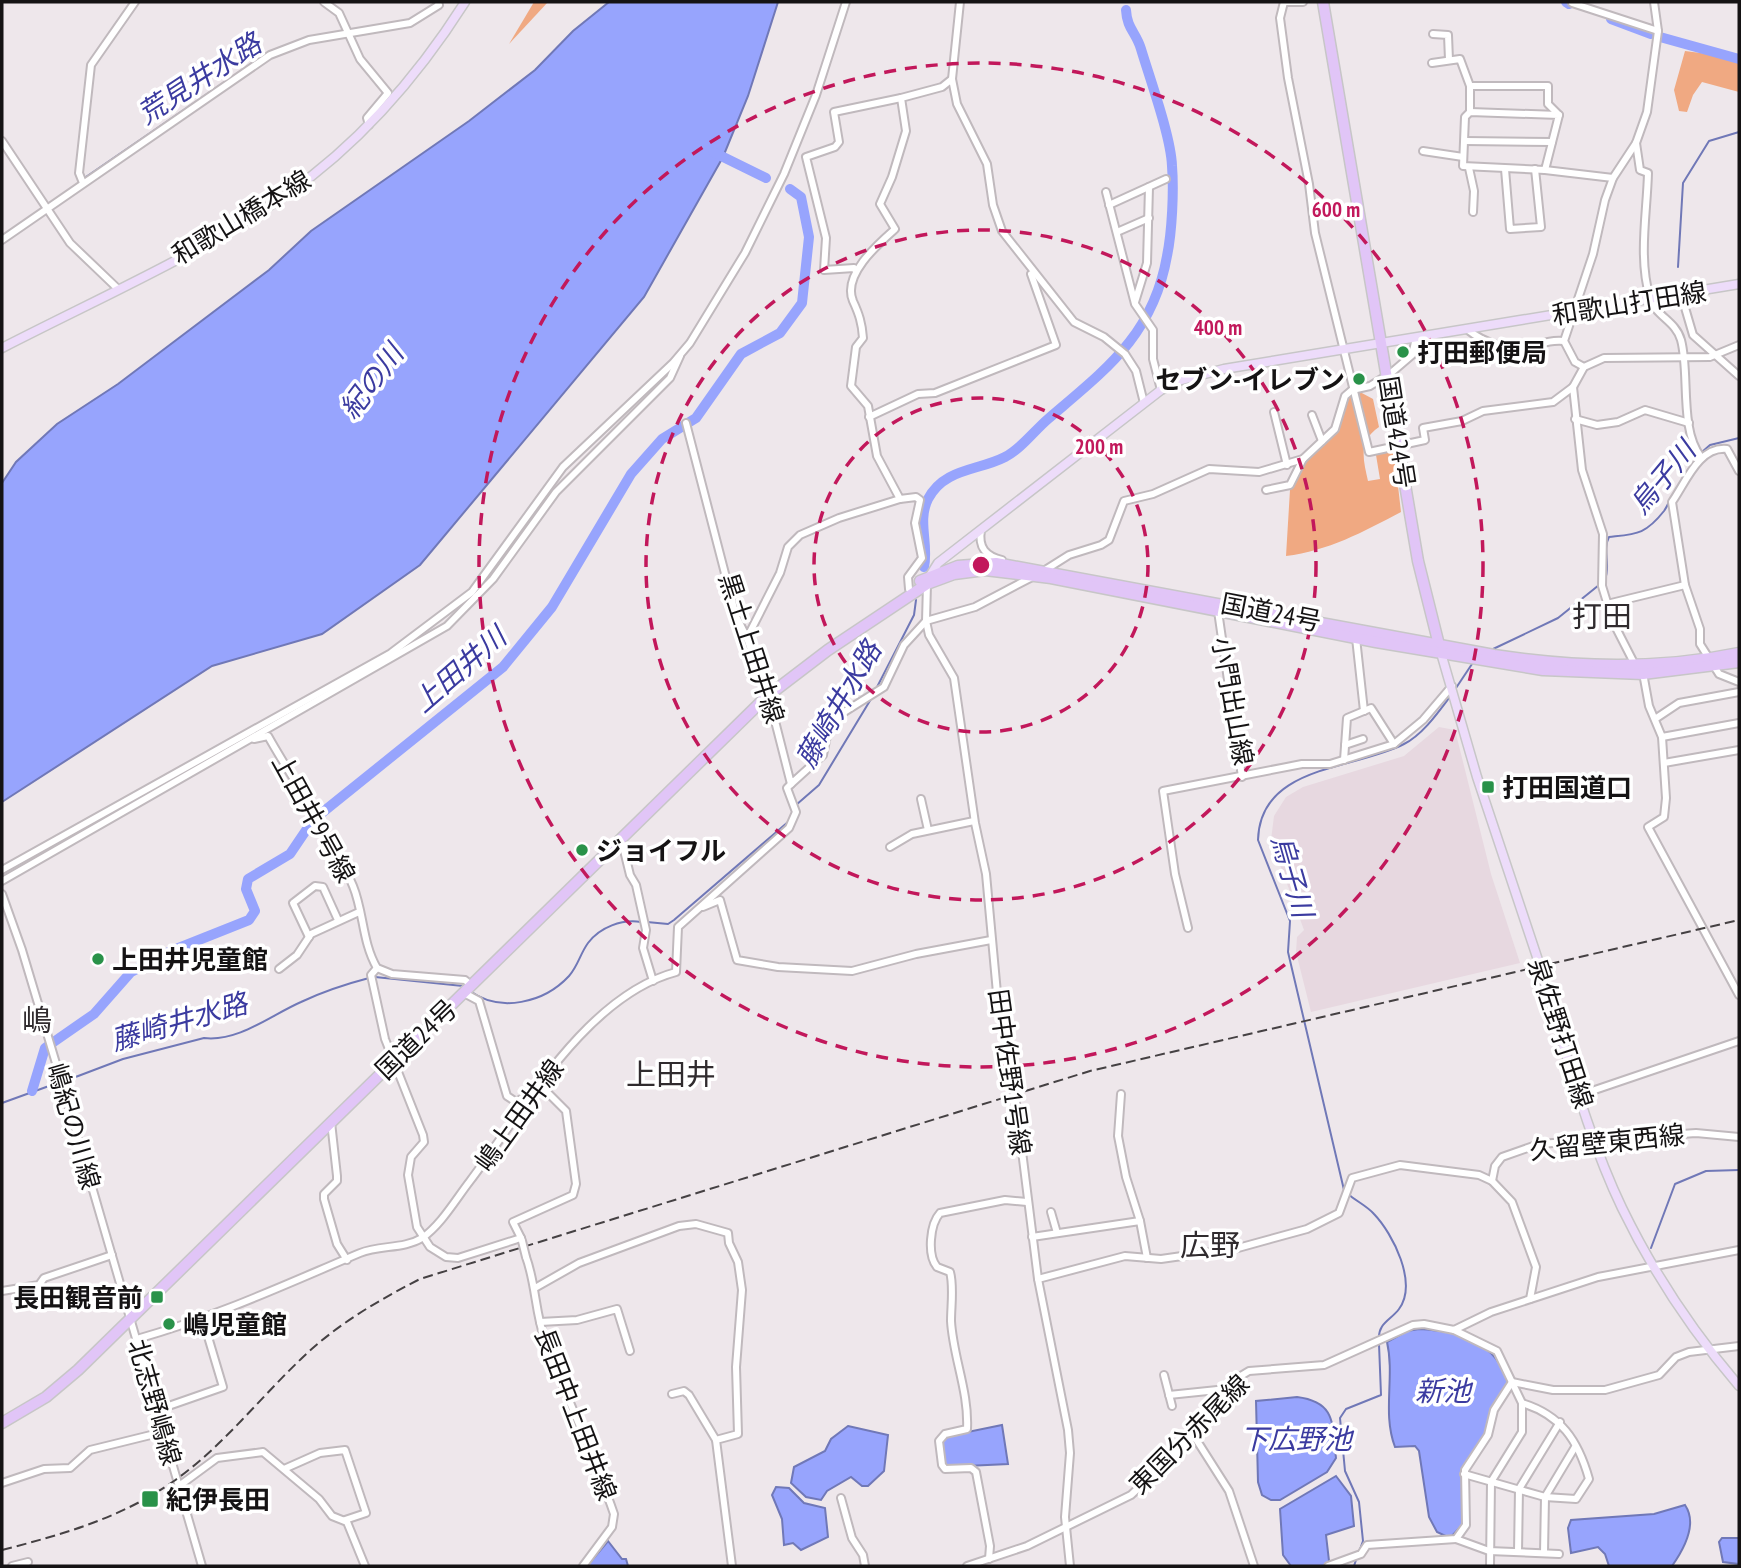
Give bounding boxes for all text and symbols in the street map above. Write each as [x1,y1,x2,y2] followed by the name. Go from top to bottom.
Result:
[130,23,269,132] water label: 荒見井水路
[166,163,316,271] street label: 和歌山橋本線
[1312,196,1360,223] text: 600 m
[1549,275,1709,331] street label: 和歌山打田線
[1194,314,1242,341] text: 400 m
[331,334,413,426] water label: 紀の川
[1417,336,1547,369] place label: 打田郵便局
[1395,344,1411,360] marker: 打田郵便局
[1155,363,1345,396] place label: セブン-イレブン
[1351,371,1367,387] marker: セブン-イレブン
[1372,374,1422,490] street label: 国道424号
[1621,431,1705,521] water label: 烏子川
[1075,433,1123,460] text: 200 m
[969,553,993,577] centre of rings
[712,569,792,727] street label: 黒土上田井線
[1218,586,1324,638] street label: 国道24号
[1572,596,1632,635] district label: 打田
[405,616,516,720] water label: 上田井川
[787,632,890,774] water label: 藤崎井水路
[1205,634,1261,768] street label: 小門出山線
[265,748,363,888] street label: 上田井9号線
[1502,771,1632,804] place label: 打田国道口
[1480,779,1496,795] marker: 打田国道口
[1264,831,1323,924] water label: 烏子川
[596,834,726,867] place label: ジョイフル
[574,842,590,858] marker: ジョイフル
[112,943,268,976] place label: 上田井児童館
[90,951,106,967] marker: 上田井児童館
[1521,954,1601,1112] street label: 泉佐野打田線
[107,983,253,1058] water label: 藤崎井水路
[982,987,1038,1157] street label: 田中佐野1号線
[368,992,464,1086] street label: 国道24号
[22,1000,52,1039] district label: 嶋
[467,1053,571,1177] street label: 嶋上田井線
[626,1054,716,1093] district label: 上田井
[40,1059,108,1193] street label: 嶋紀の川線
[1528,1117,1686,1167] street label: 久留壁東西線
[1180,1225,1240,1264] district label: 広野
[13,1281,143,1314] place label: 長田観音前
[149,1289,165,1305] marker: 長田観音前
[183,1308,287,1341] place label: 嶋児童館
[161,1316,177,1332] marker: 嶋児童館
[528,1323,624,1505] street label: 長田中上田井線
[121,1335,189,1469] street label: 北志野嶋線
[1122,1367,1256,1501] street label: 東国分赤尾線
[1415,1372,1474,1409] water label: 新池
[1240,1420,1355,1457] water label: 下広野池
[166,1483,270,1516] place label: 紀伊長田
[140,1489,160,1509] marker: 紀伊長田

